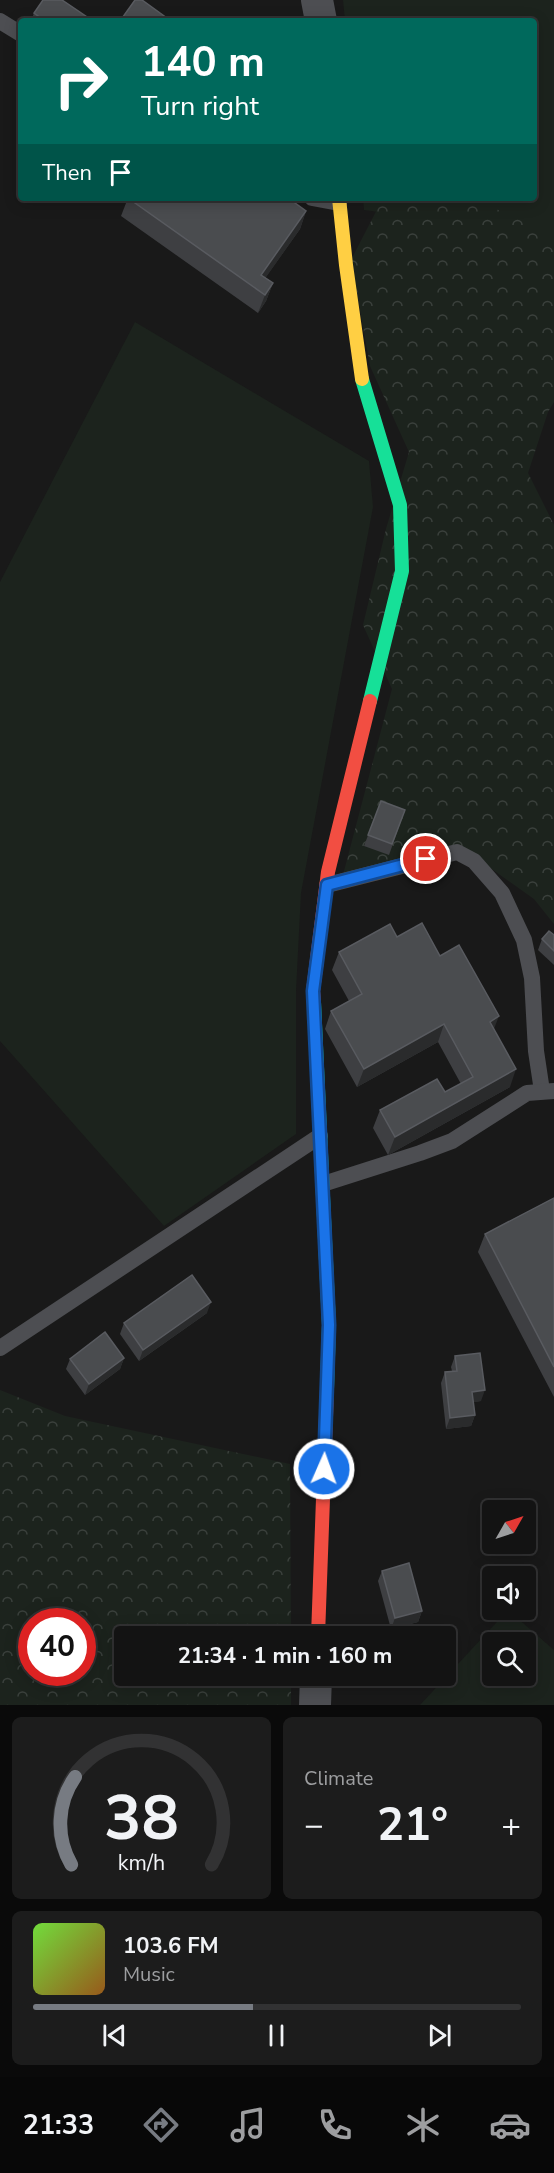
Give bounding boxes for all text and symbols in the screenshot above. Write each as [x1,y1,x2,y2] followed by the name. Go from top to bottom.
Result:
[141,34,265,91] text: 140 m
[42,42,120,120] icon: right
[141,88,259,125] text: Turn right
[104,156,137,189] icon: arrive
[42,158,92,188] text: Then
[400,833,451,884] pin
[409,842,442,875] icon: arrive
[292,1437,356,1501] position arrow
[482,1500,536,1554] north arrow
[482,1500,536,1686] map controls
[482,1566,536,1620] button: sound
[18,1608,96,1686] speed limit sign: 40
[482,1632,536,1686] button: search
[178,1641,392,1671] text: 21:34 · 1 min · 160 m
[304,1765,373,1792] text: Climate
[104,1776,179,1861] text: 38
[377,1795,448,1856] text: 21°
[304,1803,324,1848] text: −
[501,1803,521,1848] text: +
[118,1848,165,1878] text: km/h
[123,1931,219,1961] text: 103.6 FM
[123,1961,175,1988] text: Music
[98,2019,131,2052] icon: previous
[260,2019,293,2052] icon: pause
[423,2019,456,2052] icon: next
[140,2104,182,2146] icon: directions
[227,2104,269,2146] icon: music
[314,2104,356,2146] icon: phone
[402,2104,444,2146] icon: climate
[489,2104,531,2146] icon: car
[23,2107,94,2144] text: 21:33

